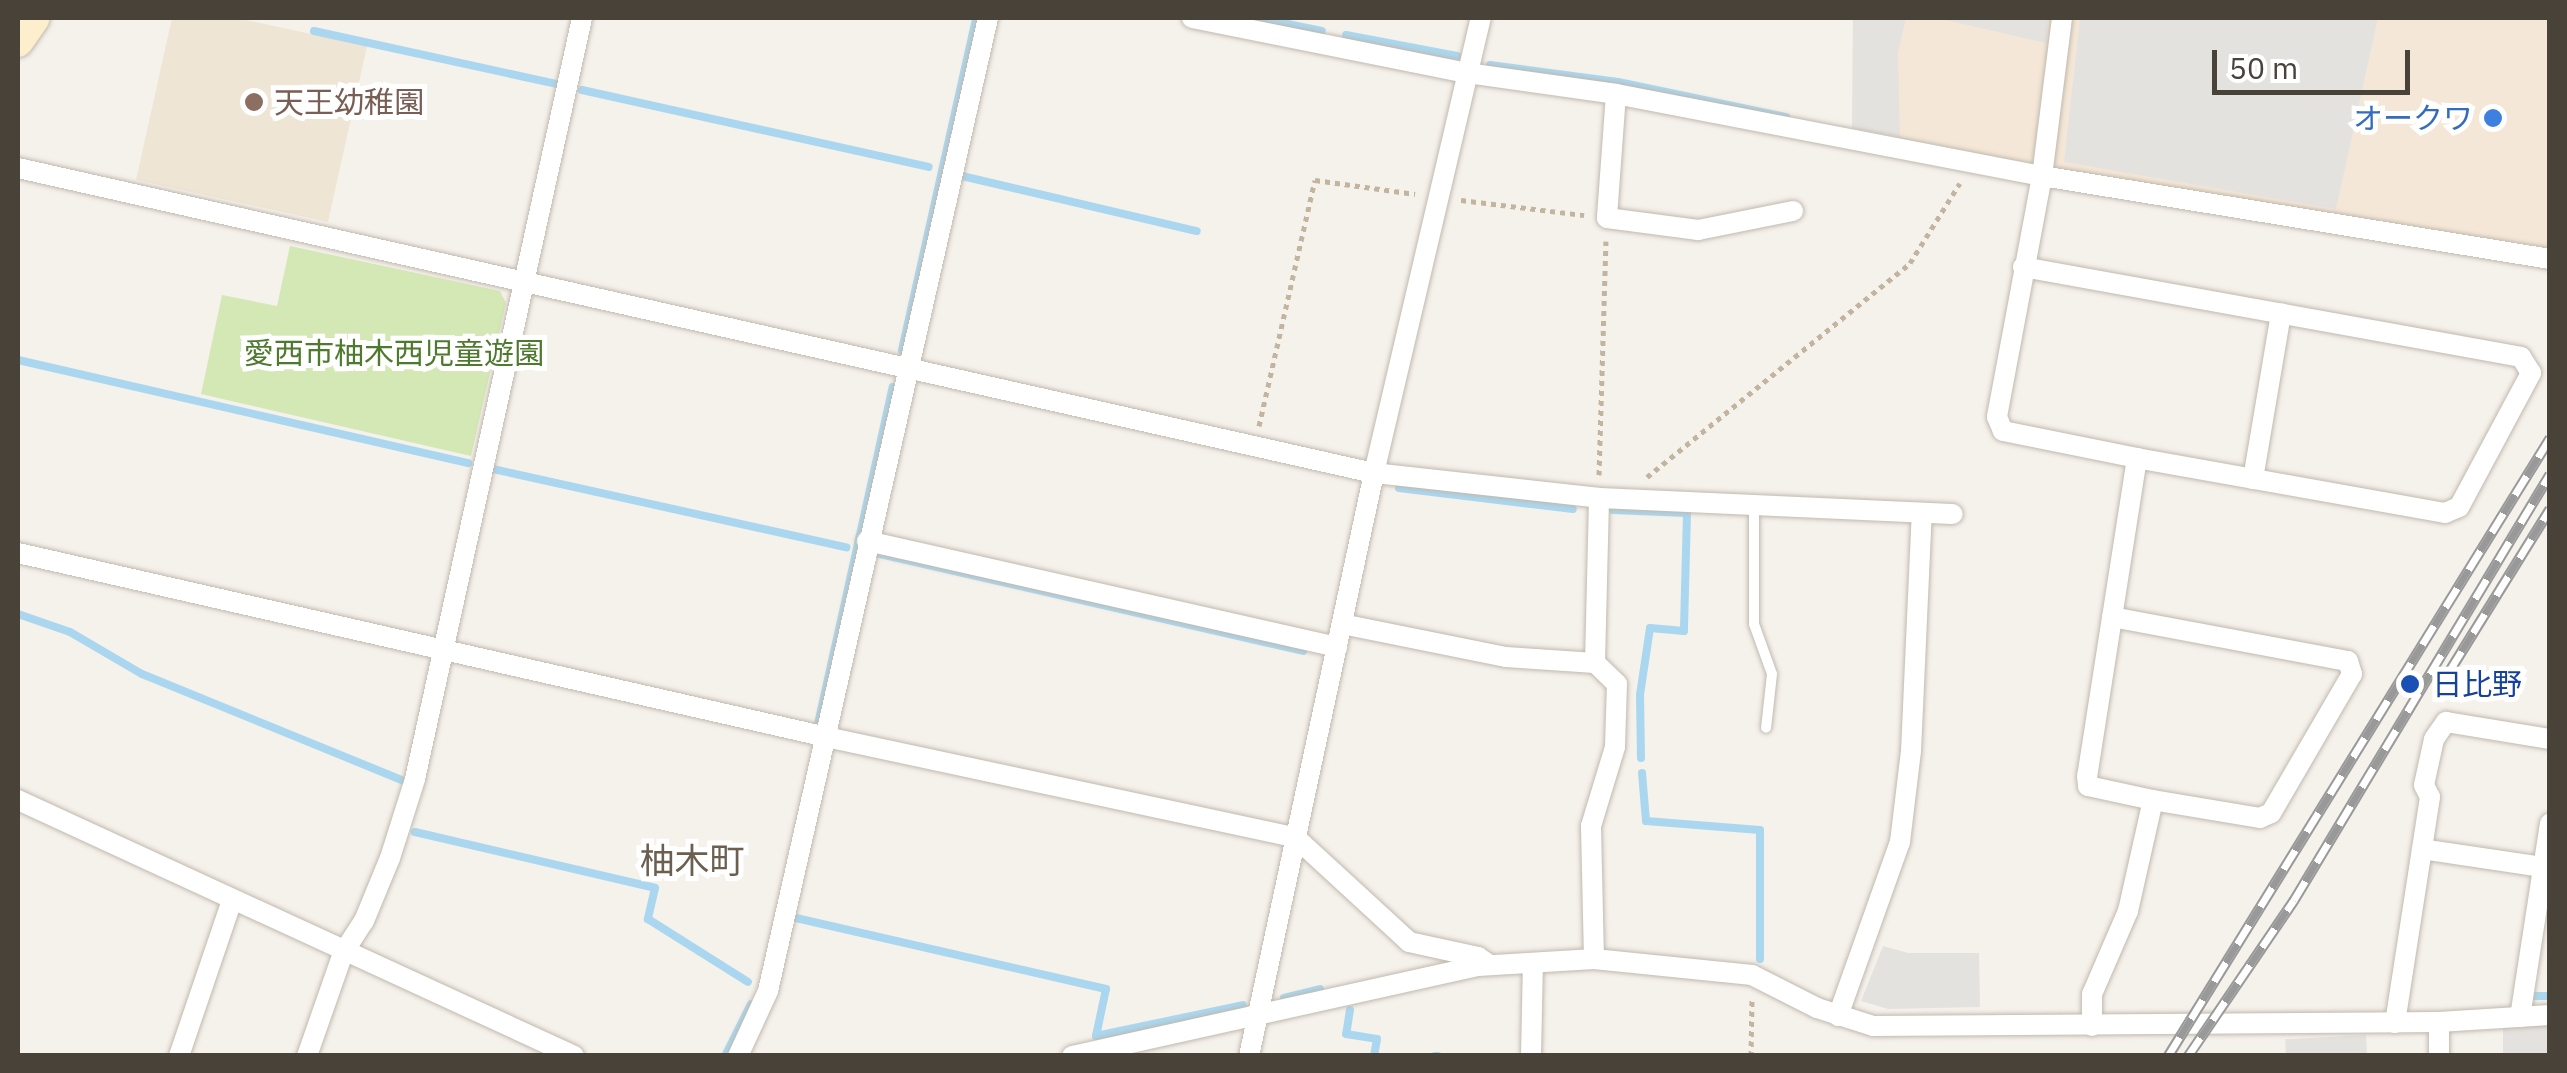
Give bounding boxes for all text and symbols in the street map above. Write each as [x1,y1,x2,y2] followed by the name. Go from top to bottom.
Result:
[2217,30,2414,92] scale bar
[2229,48,2298,87] text: 50 m
[274,84,424,120] place label: 天王幼稚園
[243,91,265,113] marker: 天王幼稚園
[2353,100,2473,136] place label: オークワ
[2482,107,2504,129] marker: オークワ
[244,335,544,371] park label: 愛西市柚木西児童遊園
[2432,666,2522,702] place label: 日比野
[2397,671,2423,697] marker: 日比野
[640,839,744,881] district label: 柚木町

